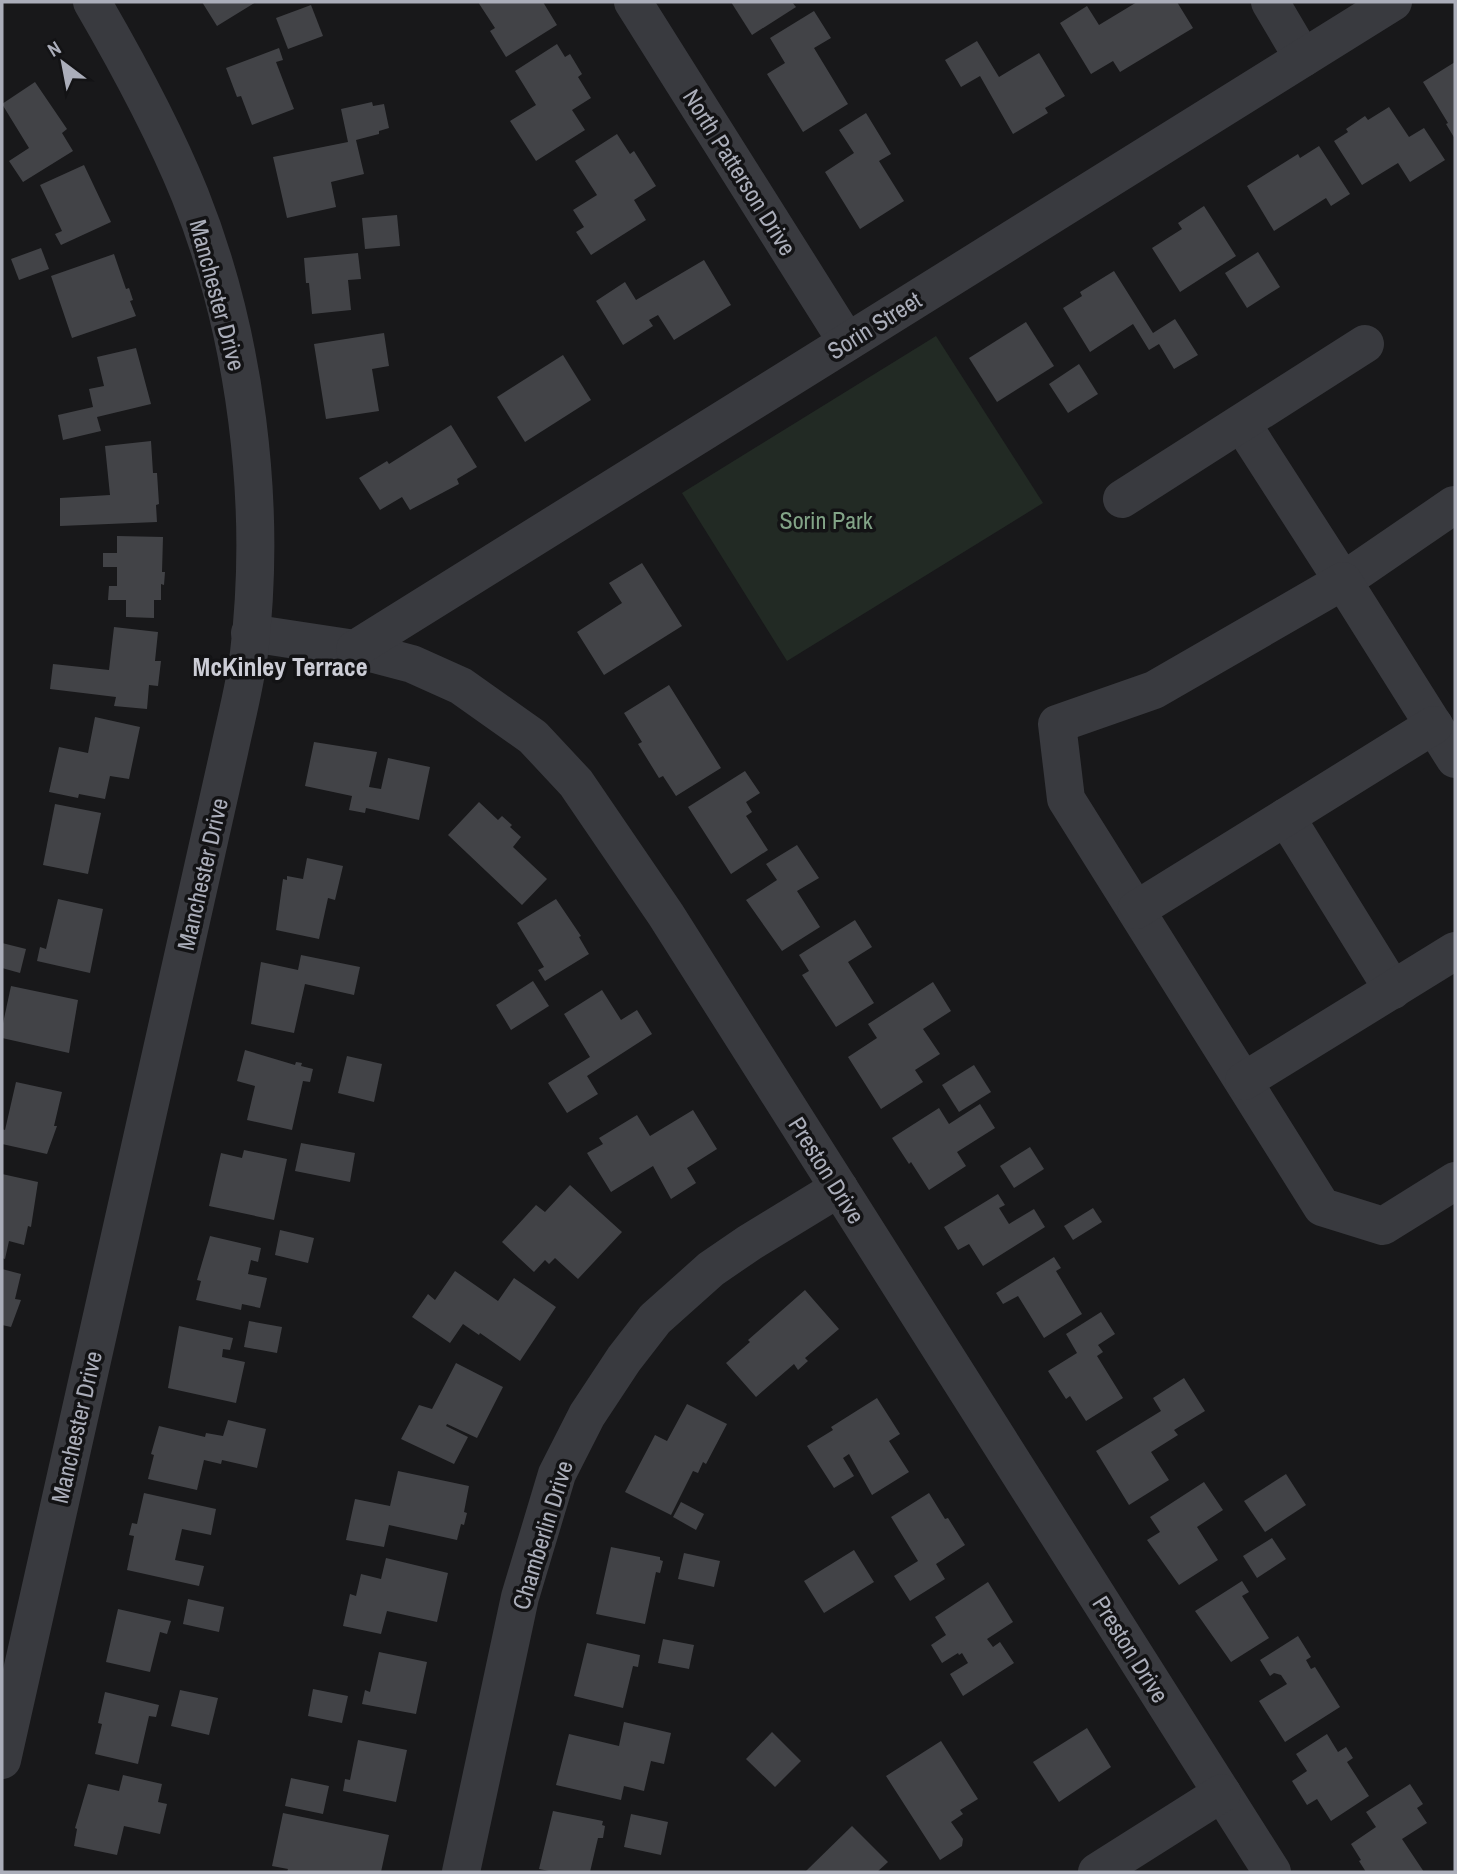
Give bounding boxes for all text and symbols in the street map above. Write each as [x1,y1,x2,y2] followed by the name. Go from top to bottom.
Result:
[28,28,98,98] north arrow
[42,35,66,63] text: N
[676,83,804,261] street label: North Patterson Drive
[182,216,254,374] street label: Manchester Drive
[821,283,927,366] street label: Sorin Street
[780,504,873,536] park label: Sorin Park
[192,649,368,684] district label: McKinley Terrace
[169,795,235,953] street label: Manchester Drive
[782,1111,872,1229] street label: Preston Drive
[43,1348,109,1506] street label: Manchester Drive
[504,1457,580,1613] street label: Chamberlin Drive
[1086,1590,1176,1708] street label: Preston Drive

